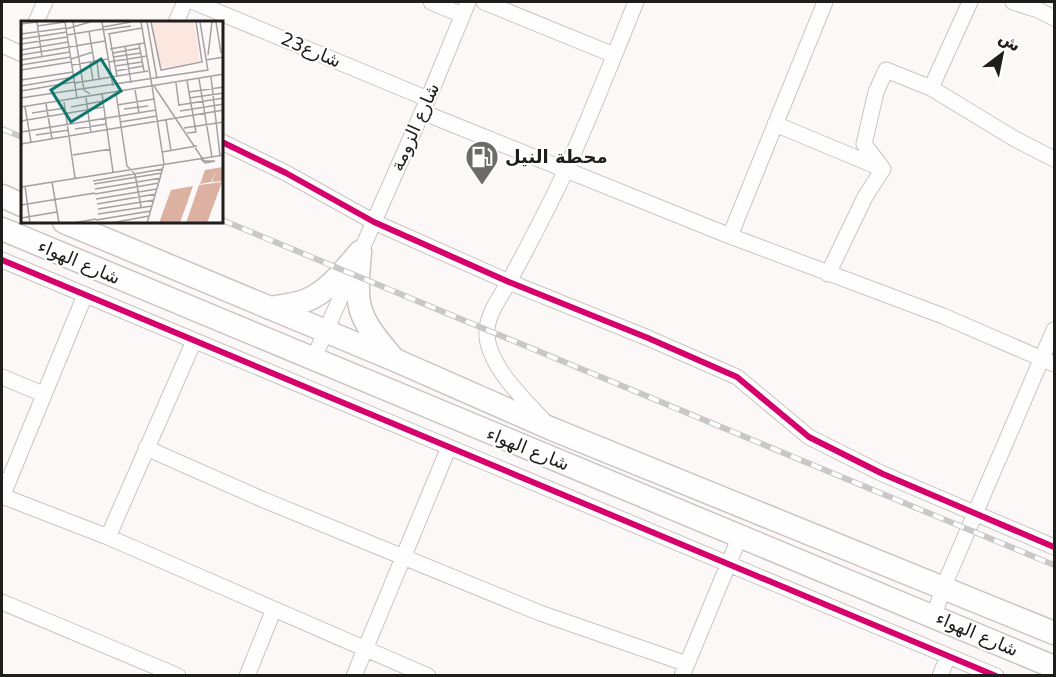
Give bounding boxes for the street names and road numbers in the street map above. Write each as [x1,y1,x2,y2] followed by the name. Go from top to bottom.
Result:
[278,28,344,72] street label: شارع23
[386,80,444,174] street label: شارع الزومة
[35,235,123,289] street label: شارع الهواء
[483,422,573,476] street label: شارع الهواء
[933,607,1021,661] street label: شارع الهواء

